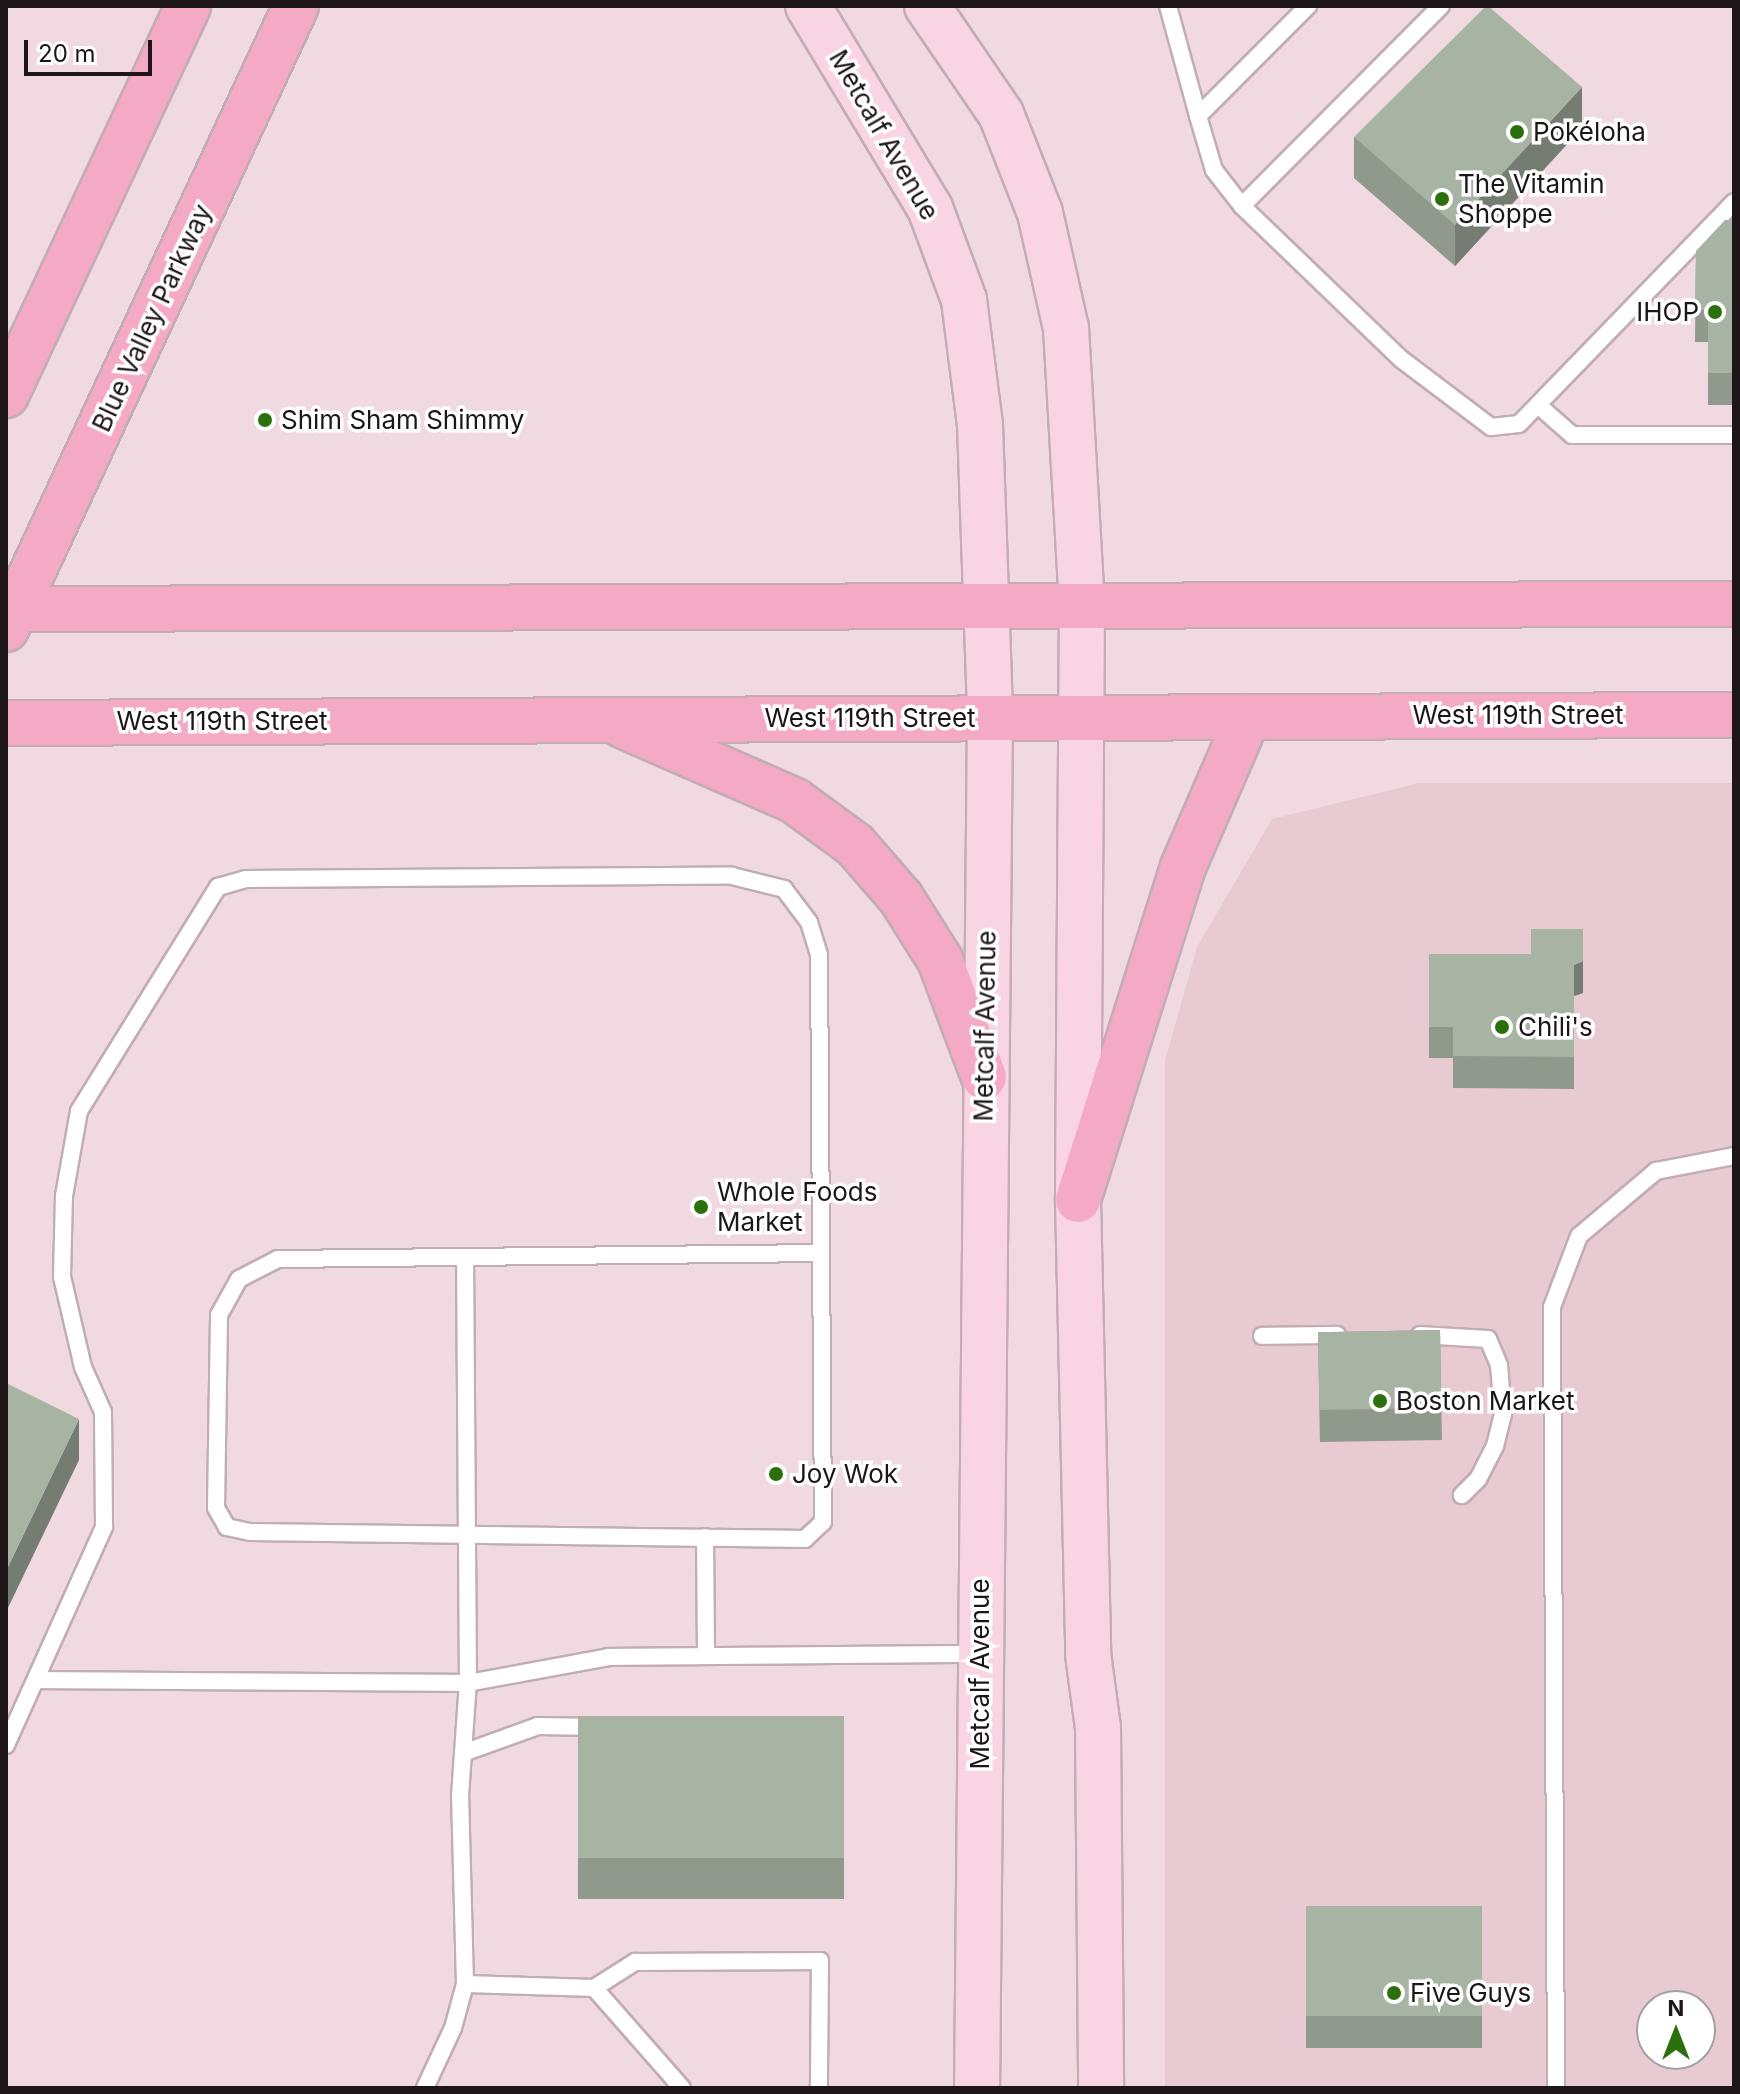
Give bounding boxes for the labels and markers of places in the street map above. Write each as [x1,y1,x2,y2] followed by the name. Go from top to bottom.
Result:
[1533,116,1646,148] place label: Pokéloha
[1508,123,1526,141] marker: Pokéloha
[1458,168,1605,230] place label: The Vitamin Shoppe
[1433,190,1451,208] marker: The Vitamin Shoppe
[1636,296,1699,328] place label: IHOP
[1706,303,1724,321] marker: IHOP
[281,404,524,436] place label: Shim Sham Shimmy
[256,411,274,429] marker: Shim Sham Shimmy
[1518,1011,1593,1043] place label: Chili's
[1493,1018,1511,1036] marker: Chili's
[717,1176,877,1238] place label: Whole Foods Market
[692,1198,710,1216] marker: Whole Foods Market
[1396,1385,1574,1417] place label: Boston Market
[1371,1392,1389,1410] marker: Boston Market
[792,1458,898,1490] place label: Joy Wok
[767,1465,785,1483] marker: Joy Wok
[1410,1977,1531,2009] place label: Five Guys
[1385,1984,1403,2002] marker: Five Guys

